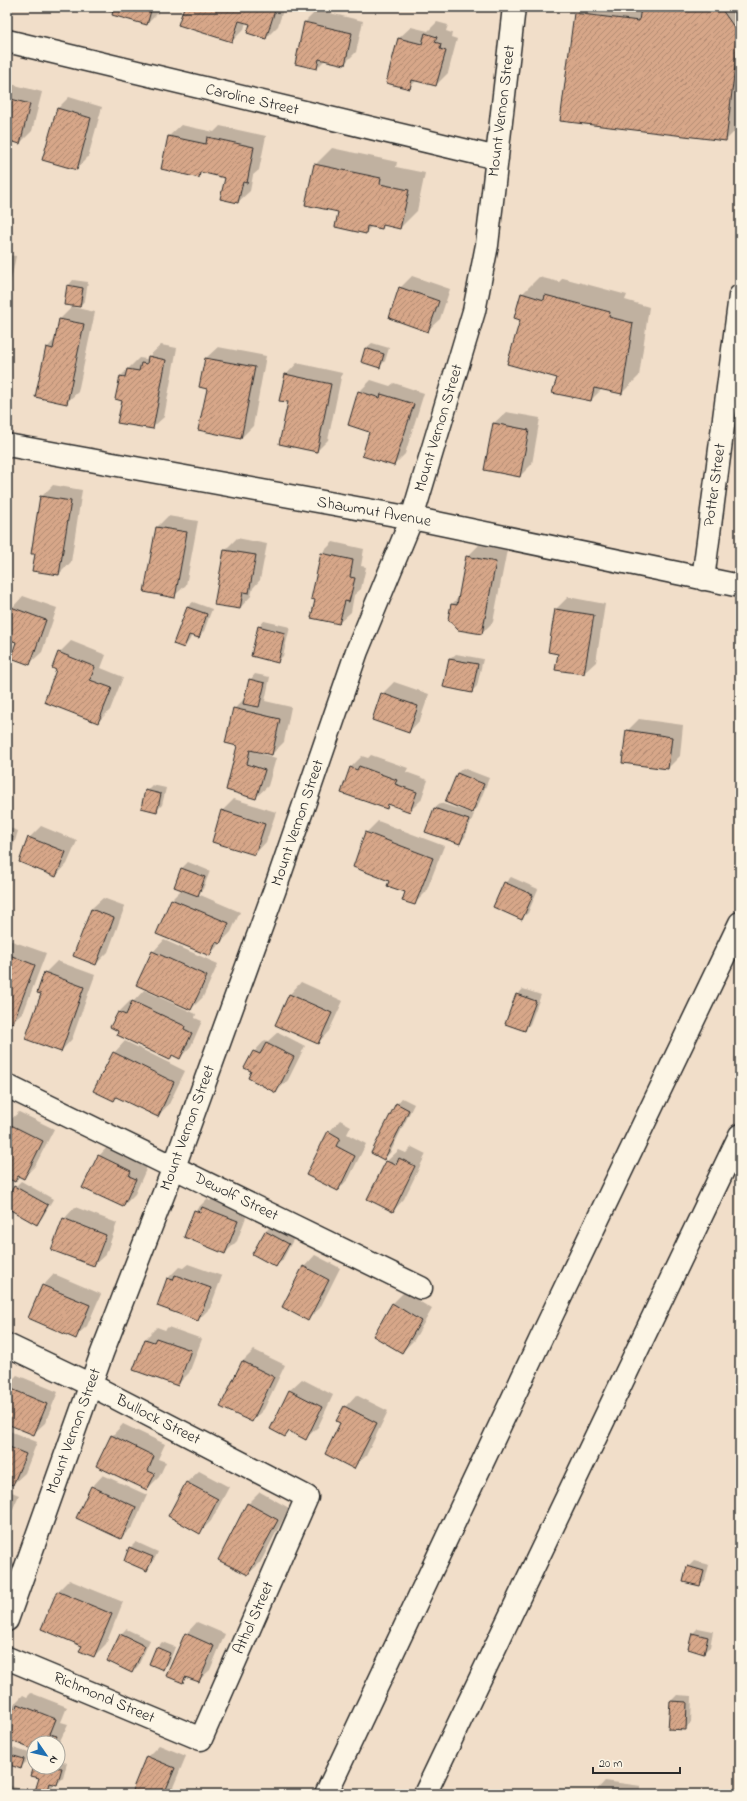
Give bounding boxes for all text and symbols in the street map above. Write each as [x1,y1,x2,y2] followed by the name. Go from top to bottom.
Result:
[482,43,522,178] street label: Mount Vernon Street
[203,78,302,123] street label: Caroline Street
[408,361,470,495] street label: Mount Vernon Street
[697,441,733,528] street label: Potter Street
[315,490,434,534] street label: Shawmut Avenue
[265,756,331,890] street label: Mount Vernon Street
[154,1061,222,1194] street label: Mount Vernon Street
[189,1166,283,1228] street label: Dewolf Street
[40,1364,108,1497] street label: Mount Vernon Street
[111,1388,205,1452] street label: Bullock Street
[227,1577,281,1658] street label: Athol Street
[49,1666,159,1730] street label: Richmond Street
[26,1735,66,1775] north arrow
[593,1749,680,1775] scale bar
[45,1752,62,1768] text: N
[599,1755,622,1773] text: 20 m

